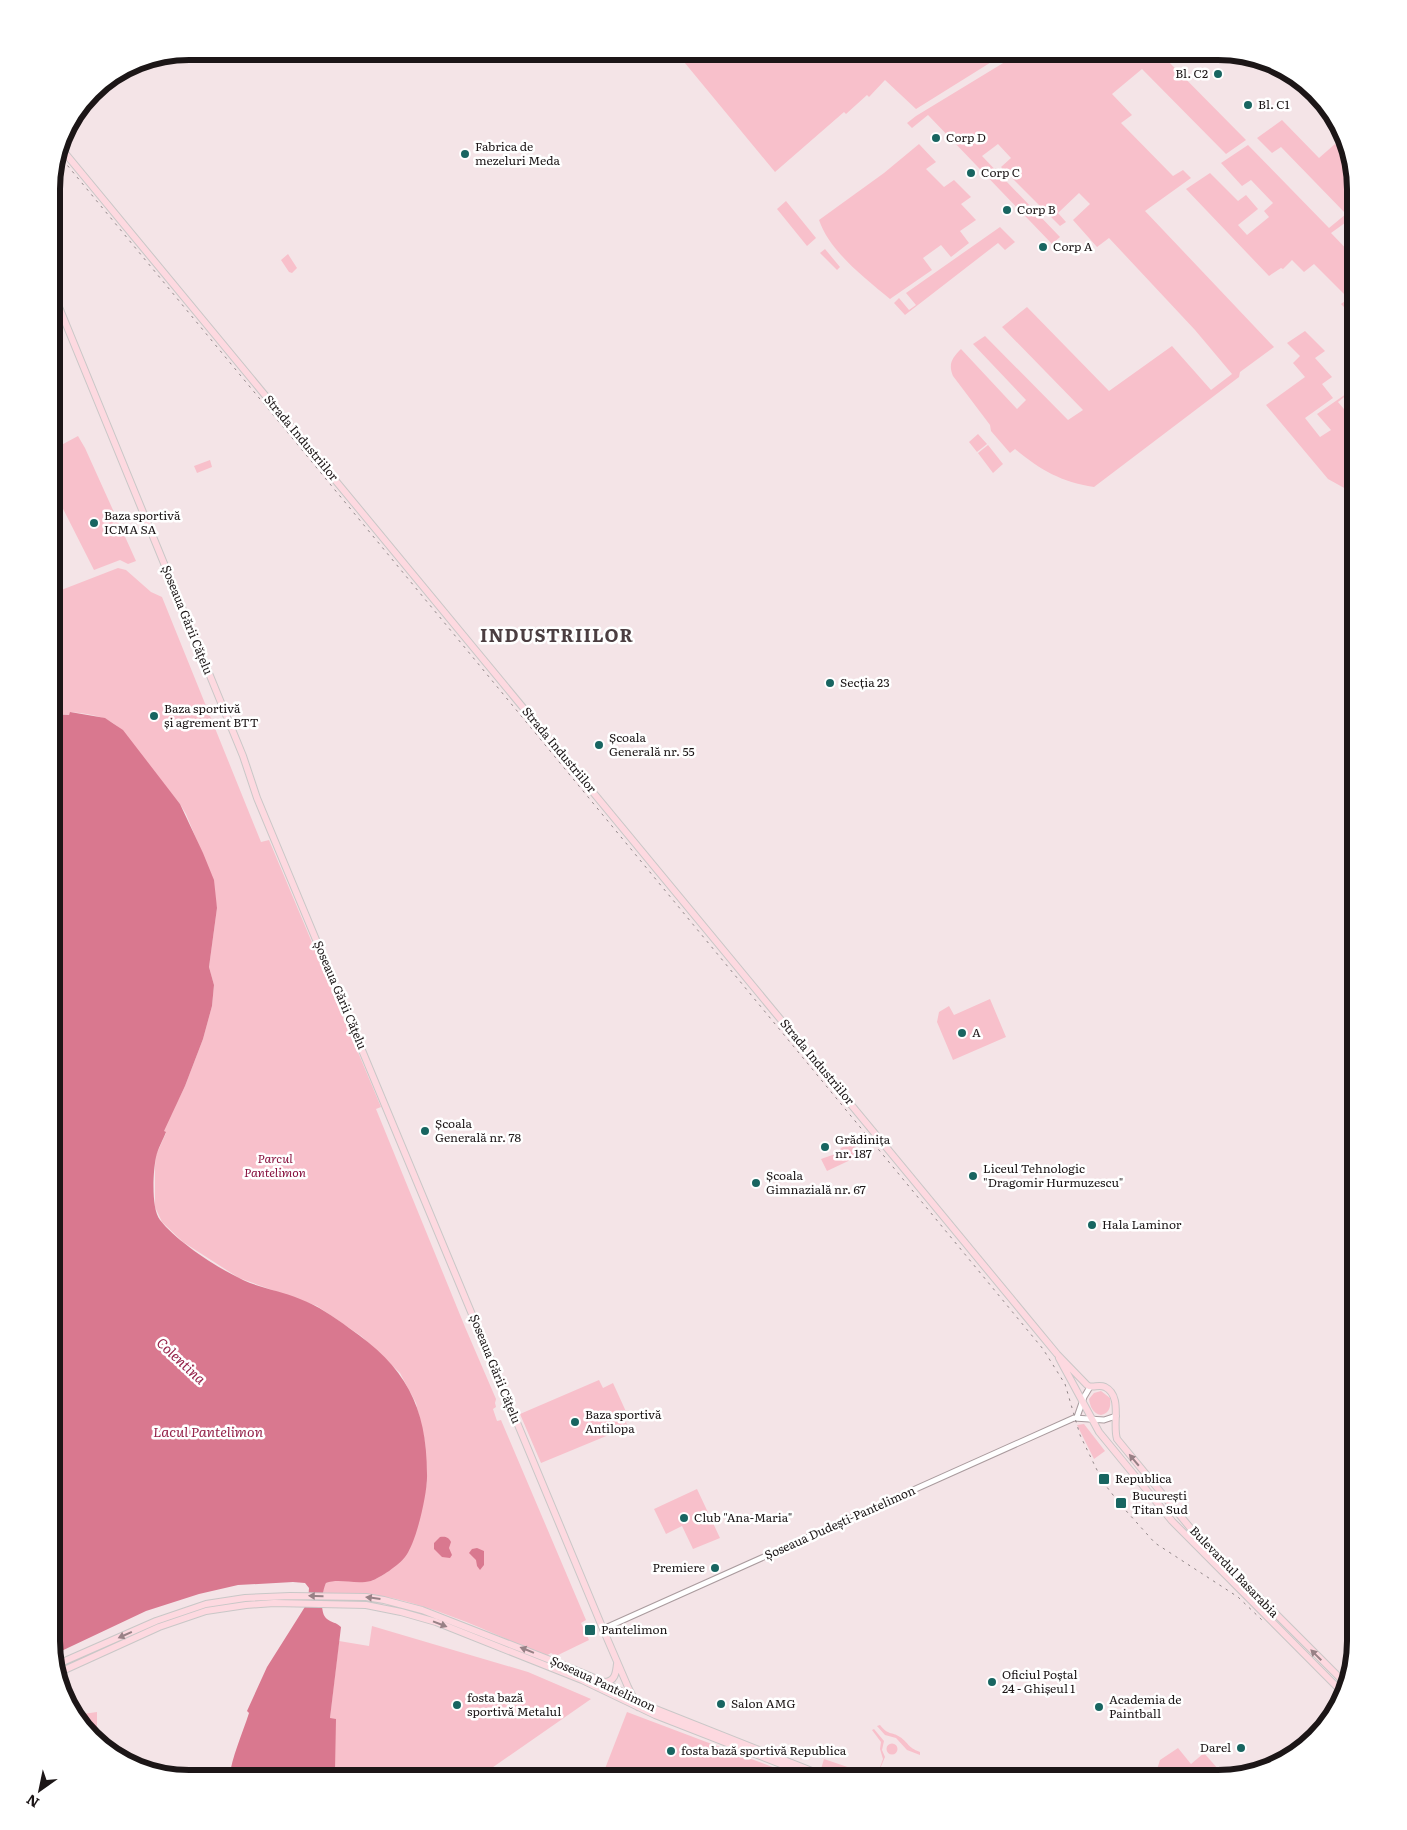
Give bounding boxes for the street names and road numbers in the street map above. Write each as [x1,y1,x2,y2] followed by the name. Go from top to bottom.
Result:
[260,390,343,485] street label: Strada Industriilor
[158,562,218,677] street label: Șoseaua Gării Cățelu
[518,702,601,797] street label: Strada Industriilor
[310,938,372,1052] street label: Șoseaua Gării Cățelu
[776,1014,859,1109] street label: Strada Industriilor
[466,1311,526,1426] street label: Șoseaua Gării Cățelu
[761,1481,918,1564] street label: Șoseaua Dudești-Pantelimon
[1186,1522,1284,1621] street label: Bulevardul Basarabia
[548,1651,659,1716] street label: Șoseaua Pantelimon

